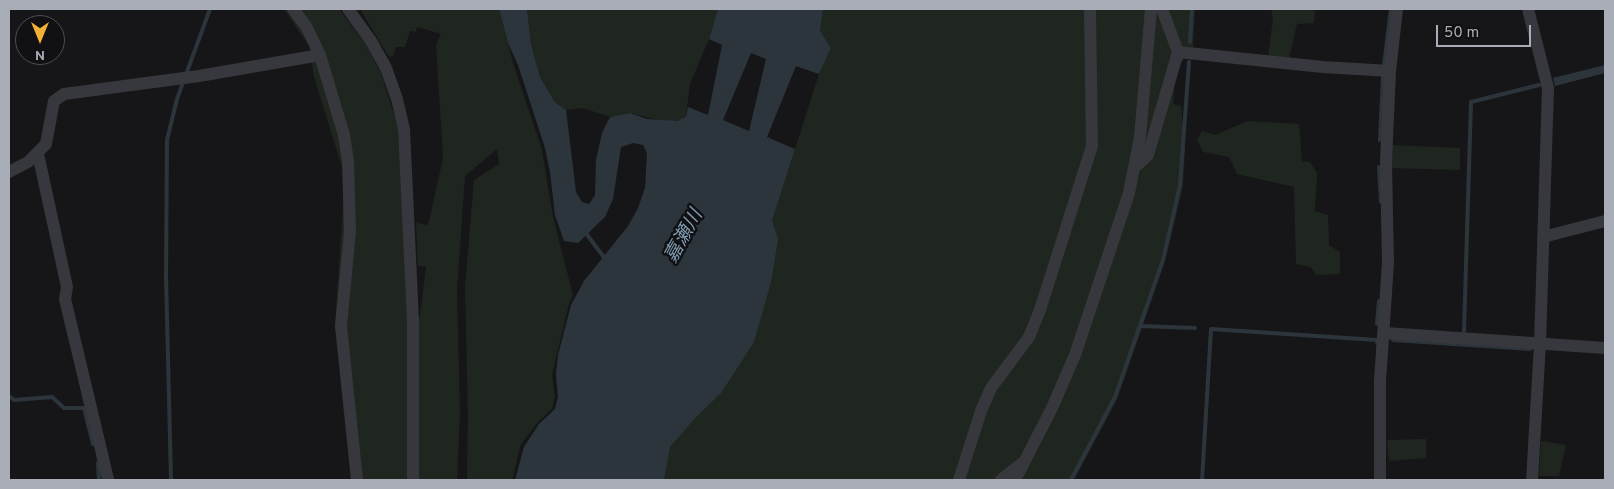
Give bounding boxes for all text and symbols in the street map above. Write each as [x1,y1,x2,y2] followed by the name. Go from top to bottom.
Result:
[15,15,65,65] north arrow
[1439,15,1534,47] scale bar
[1444,24,1479,43] text: 50 m
[35,46,45,63] text: N
[661,207,709,267] water label: 嘉瀬川

